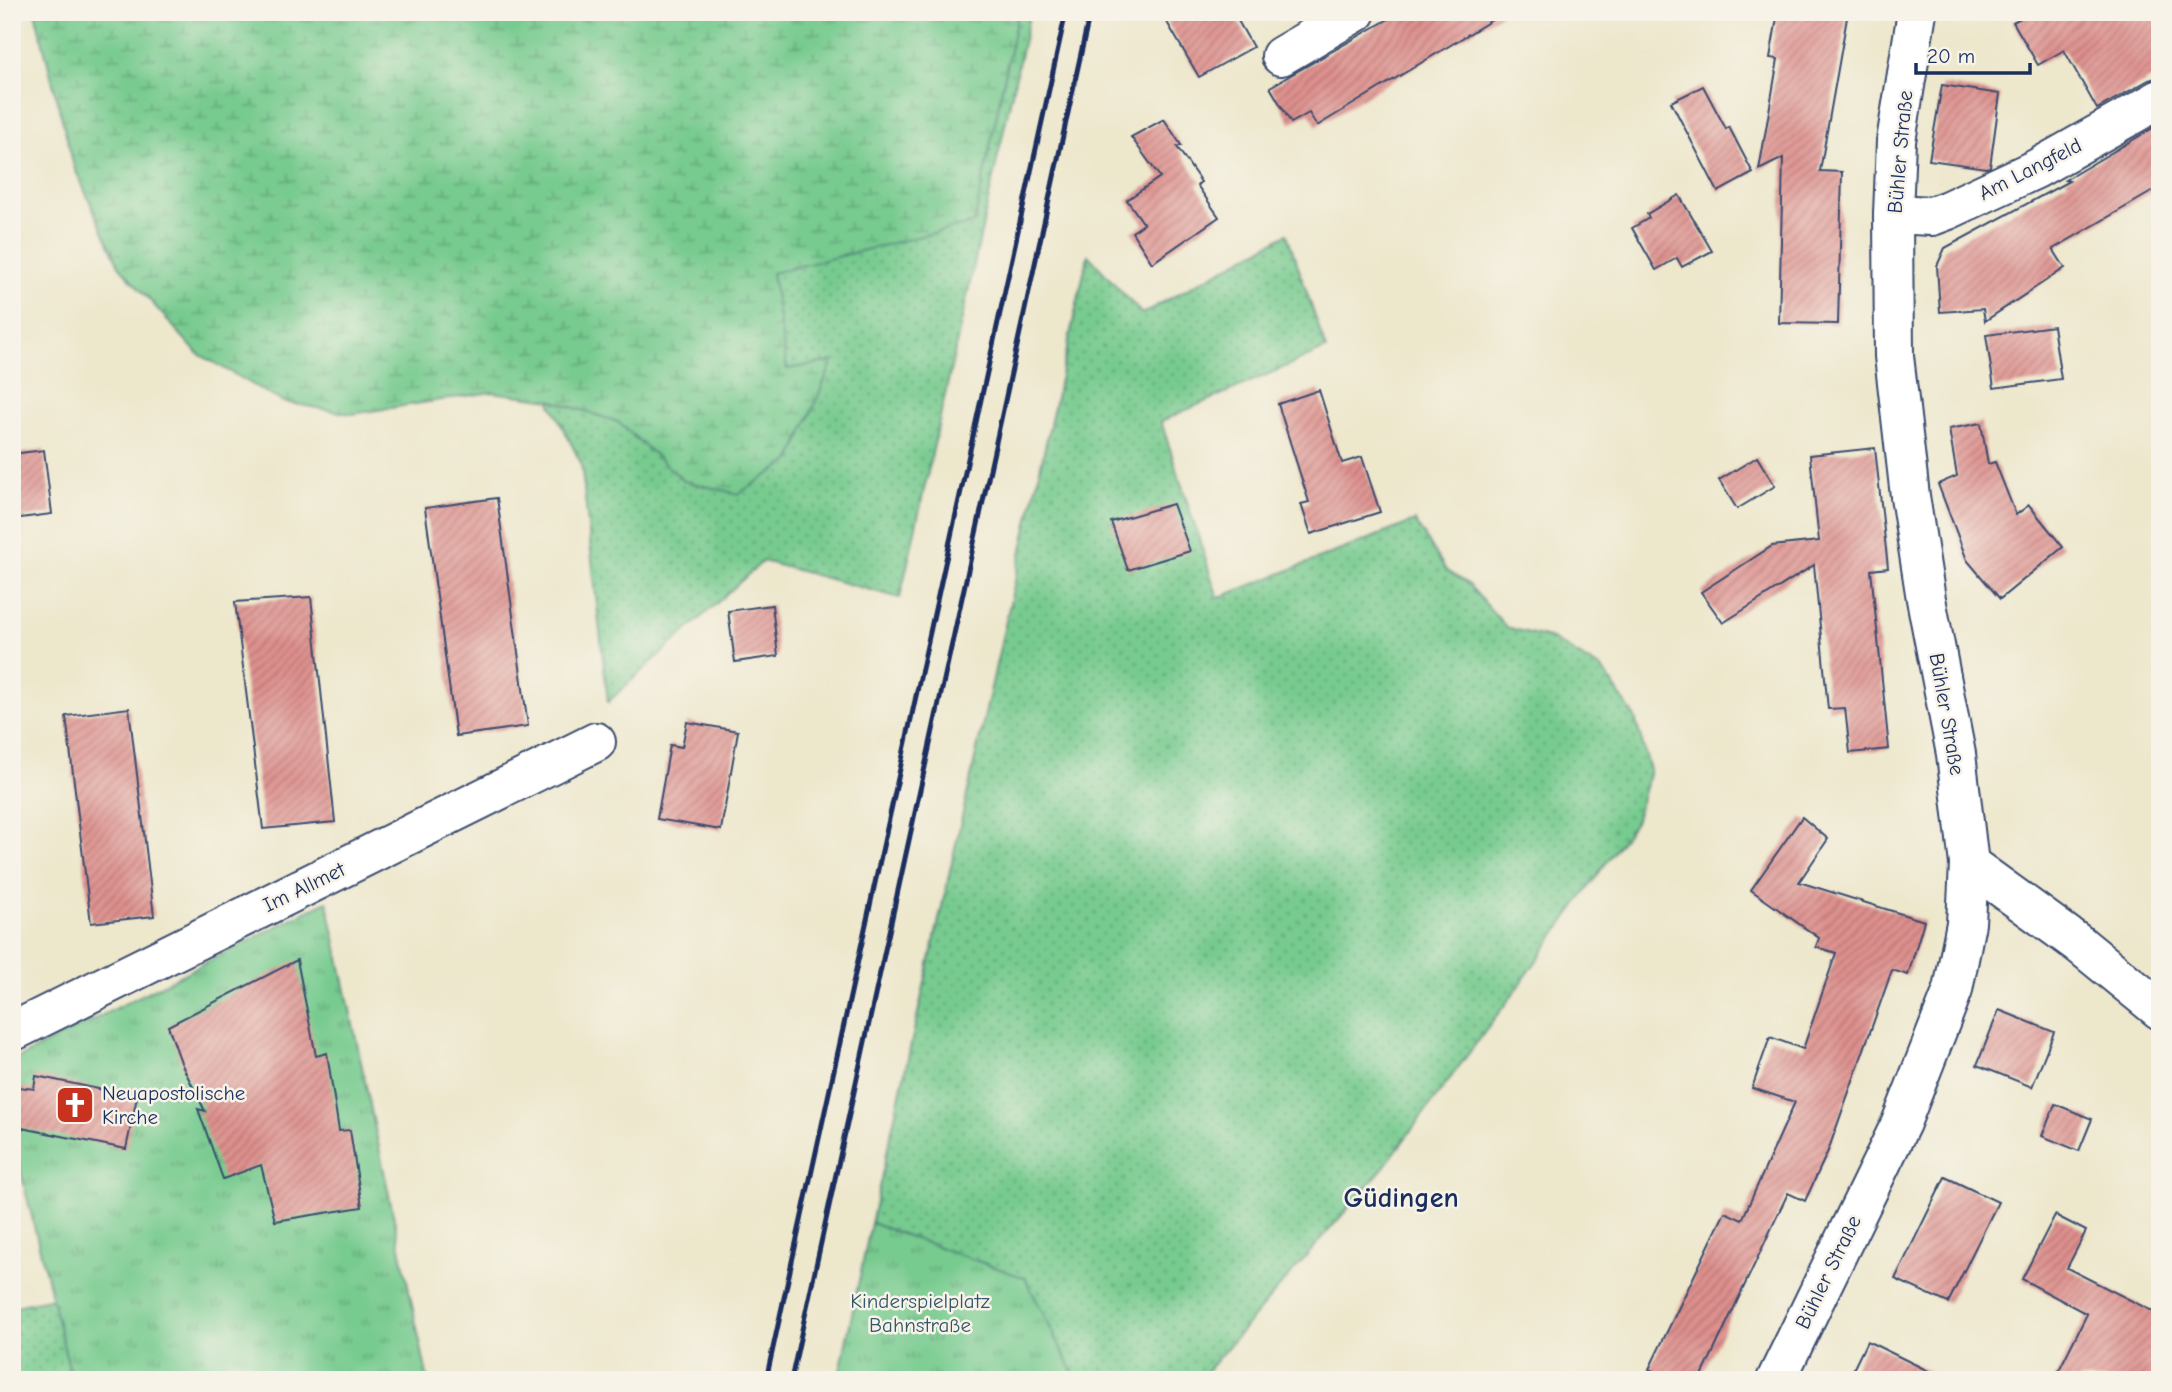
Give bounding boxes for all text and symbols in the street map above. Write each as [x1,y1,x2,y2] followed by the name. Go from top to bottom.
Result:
[1916,32,2030,76] scale bar
[1927,44,1975,68] text: 20 m
[1883,89,1917,215] street label: Bühler Straße
[1975,133,2085,205] street label: Am Langfeld
[1924,651,1970,777] street label: Bühler Straße
[259,857,350,917] street label: Im Allmet
[102,1081,245,1129] place label: Neuapostolische Kirche
[54,1084,96,1126] church icon: Neuapostolische Kirche
[1343,1182,1459,1214] district label: Güdingen
[1790,1211,1866,1333] street label: Bühler Straße
[850,1289,990,1337] park label: Kinderspielplatz Bahnstraße

